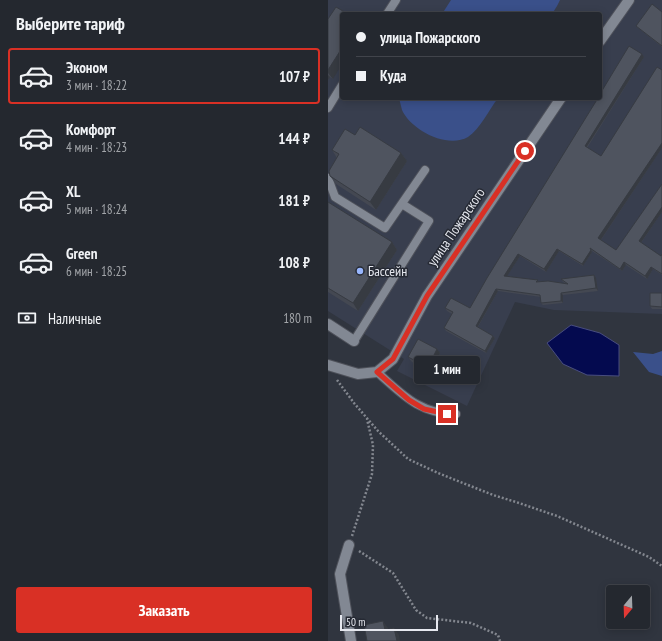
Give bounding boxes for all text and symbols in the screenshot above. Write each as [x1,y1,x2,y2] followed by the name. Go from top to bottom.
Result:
[16,12,125,35] text: Выберите тариф
[380,28,480,47] text: улица Пожарского
[18,58,54,94] icon: car
[66,58,107,77] text: Эконом
[380,66,407,85] text: Куда
[279,67,310,86] text: 107 ₽
[66,77,127,94] text: 3 мин · 18:22
[18,120,54,156] icon: car
[66,120,116,139] text: Комфорт
[278,129,310,148] text: 144 ₽
[66,139,127,156] text: 4 мин · 18:23
[516,142,534,160] route start
[18,182,54,218] icon: car
[66,182,80,201] text: XL
[423,184,489,270] street label: улица Пожарского
[278,191,310,210] text: 181 ₽
[66,201,127,218] text: 5 мин · 18:24
[18,244,54,280] icon: car
[66,244,98,263] text: Green
[278,253,310,272] text: 108 ₽
[368,262,407,280] place label: Бассейн
[66,263,127,280] text: 6 мин · 18:25
[355,266,365,276] marker: Бассейн
[16,307,38,329] icon: cash
[48,309,101,328] text: Наличные
[283,310,312,327] text: 180 m
[414,356,480,384] callout: 1 мин
[433,361,461,378] text: 1 мин
[438,405,456,423] route end
[606,585,650,629] north arrow
[606,585,650,629] map controls
[16,587,312,633] button: Заказать
[340,613,438,632] scale bar
[346,615,365,629] text: 50 m

